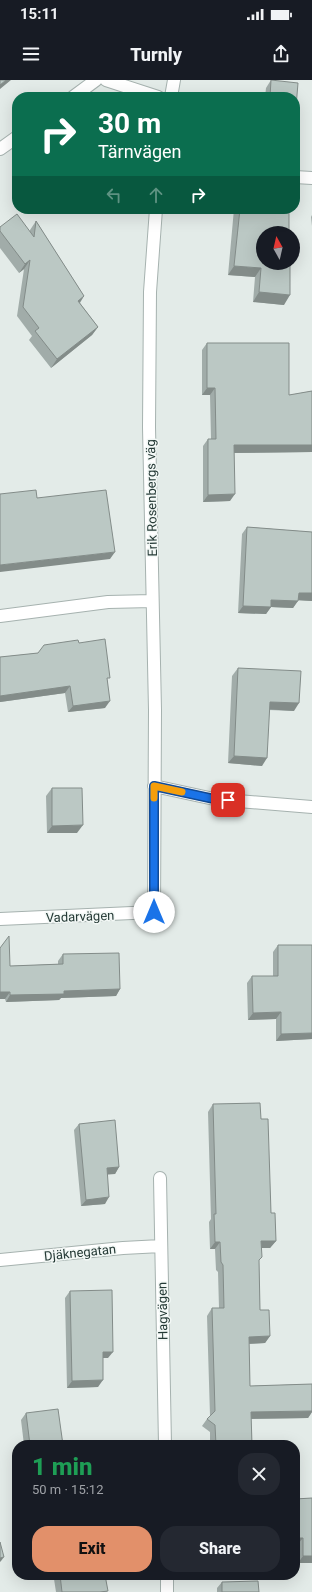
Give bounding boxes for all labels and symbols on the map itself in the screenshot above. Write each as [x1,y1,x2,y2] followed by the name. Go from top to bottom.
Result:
[256,226,300,270] north arrow
[143,439,160,557] street label: Erik Rosenbergs väg
[211,783,245,817] pin
[133,891,175,933] position arrow
[45,908,115,925] street label: Vadarvägen
[43,1241,117,1264] street label: Djäknegatan
[154,1282,171,1340] street label: Hagvägen

